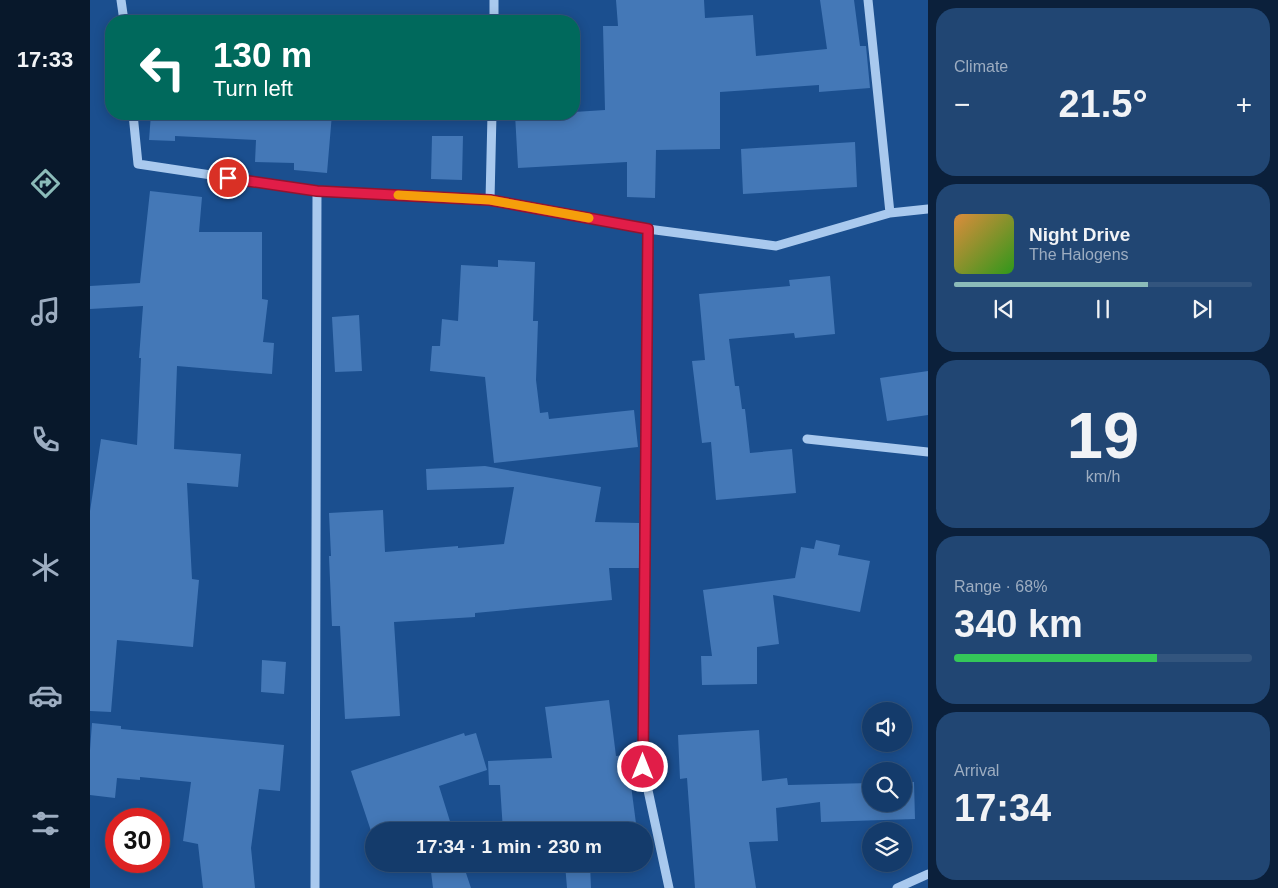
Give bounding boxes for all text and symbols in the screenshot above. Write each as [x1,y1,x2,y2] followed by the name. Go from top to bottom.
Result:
[130,35,195,100] icon: left
[213,35,312,74] text: 130 m
[17,47,73,72] text: 17:33
[954,58,1008,75] text: Climate
[213,76,293,101] text: Turn left
[1058,83,1148,125] text: 21.5°
[954,89,970,120] text: −
[1236,89,1252,120] text: +
[207,157,249,199] pin
[214,164,242,192] icon: arrive
[28,166,63,201] icon: directions
[1029,224,1130,245] text: Night Drive
[1029,246,1129,263] text: The Halogens
[28,294,63,329] icon: music
[990,295,1018,323] icon: previous
[1089,295,1117,323] icon: pause
[1188,295,1216,323] icon: next
[1067,399,1139,472] text: 19
[28,422,63,457] icon: phone
[1086,468,1120,485] text: km/h
[28,550,63,585] icon: climate
[954,578,1047,595] text: Range · 68%
[954,603,1083,645] text: 340 km
[28,678,63,713] icon: car
[862,702,912,872] map controls
[862,702,912,752] button: sound
[616,740,668,792] position arrow
[862,762,912,812] button: search
[954,762,999,779] text: Arrival
[954,787,1051,829] text: 17:34
[28,806,63,841] icon: filters
[105,808,170,873] speed limit sign: 30
[862,822,912,872] button: layers
[416,836,602,857] text: 17:34 · 1 min · 230 m

